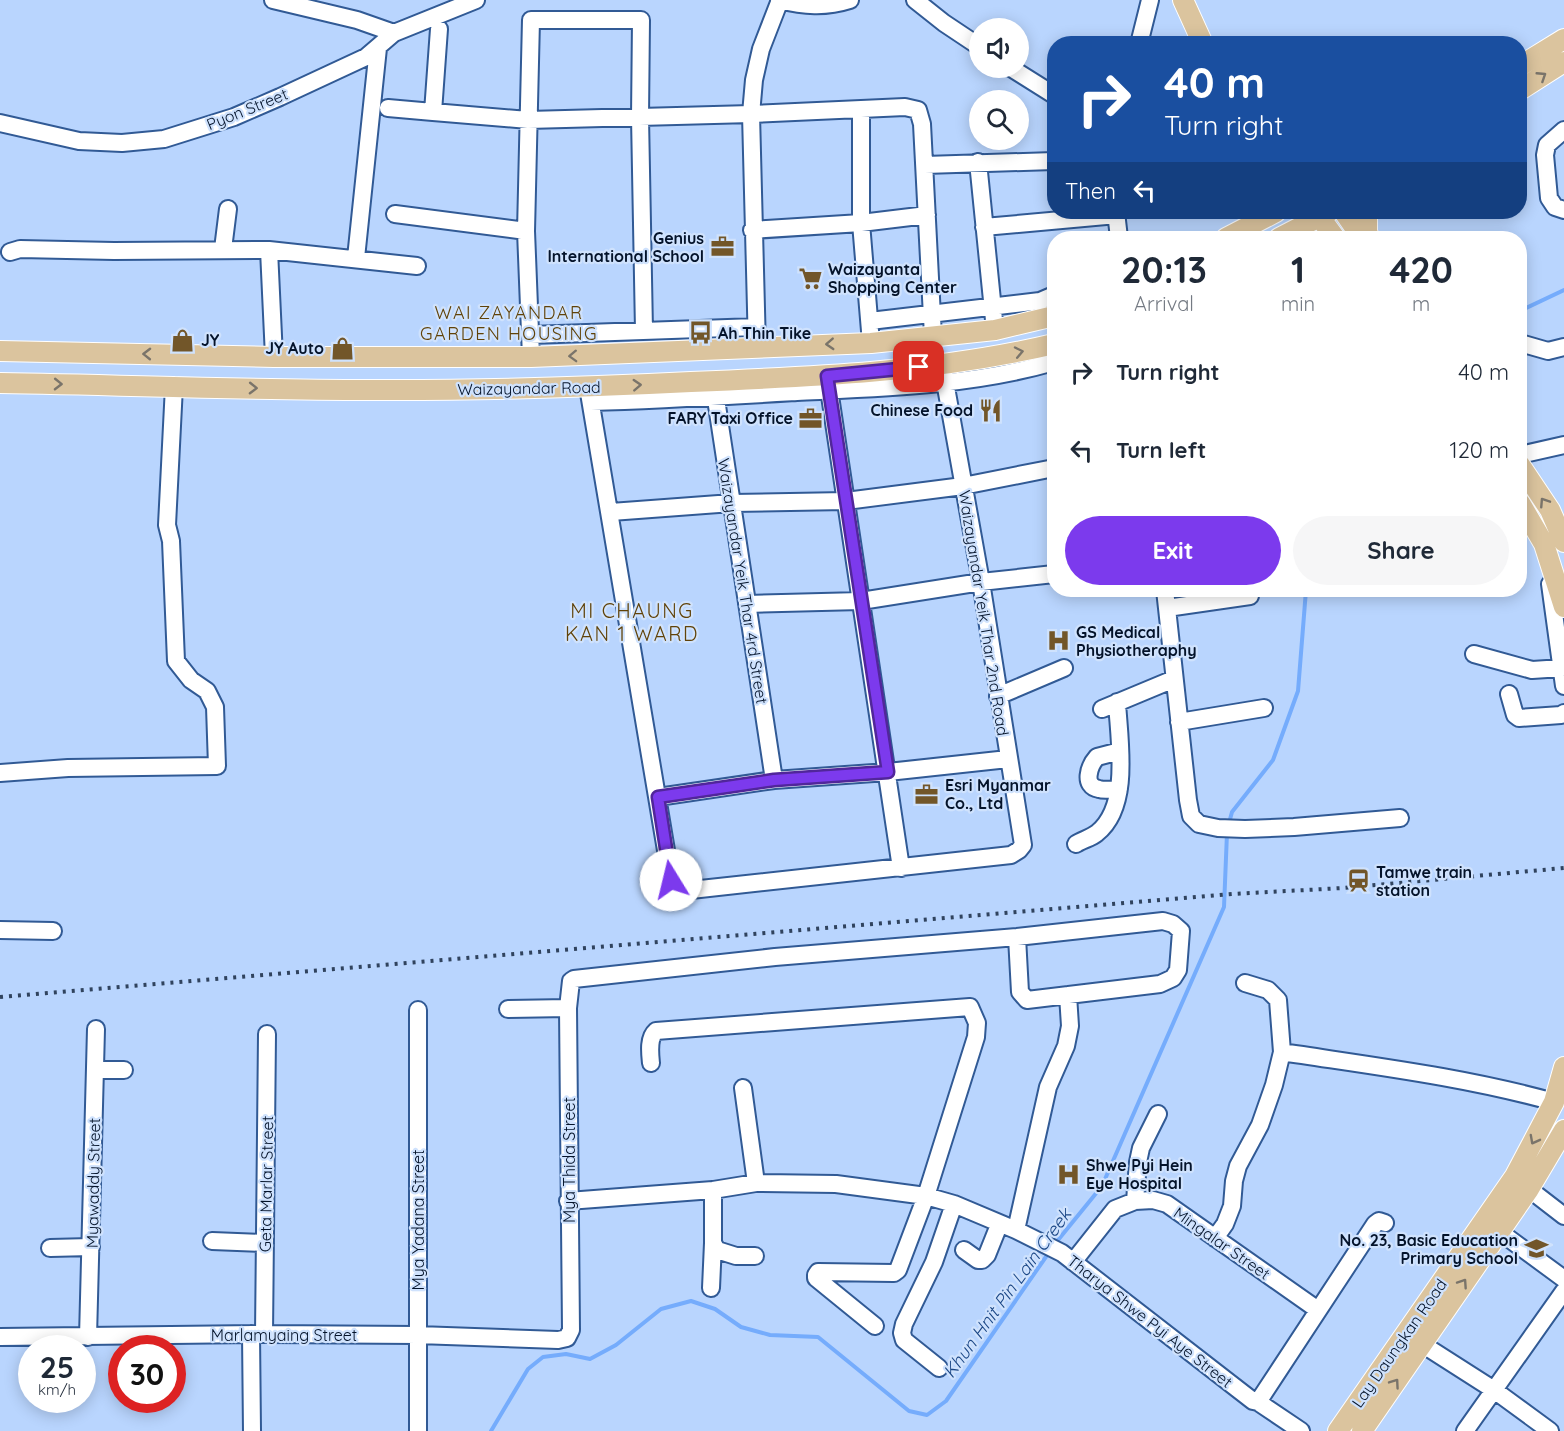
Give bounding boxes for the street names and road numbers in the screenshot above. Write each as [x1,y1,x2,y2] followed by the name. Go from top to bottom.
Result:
[204,84,290,134] street label: Pyon Street
[457,377,601,399] street label: Waizayandar Road
[714,457,772,705] street label: Waizayandar Yeik Thar 4rd Street
[955,489,1013,737] street label: Waizayandar Yeik Thar 2nd Road
[559,1097,579,1223] street label: Mya Thida Street
[255,1116,277,1252] street label: Geta Marlar Street
[82,1118,104,1248] street label: Myawaddy Street
[408,1150,428,1290] street label: Mya Yadana Street
[1170,1202,1274,1284] street label: Mingalar Street
[1063,1250,1237,1392] street label: Tharya Shwe Pyi Aye Street
[1347,1275,1451,1411] street label: Lay Daungkan Road
[211,1325,357,1345] street label: Marlamyaing Street

